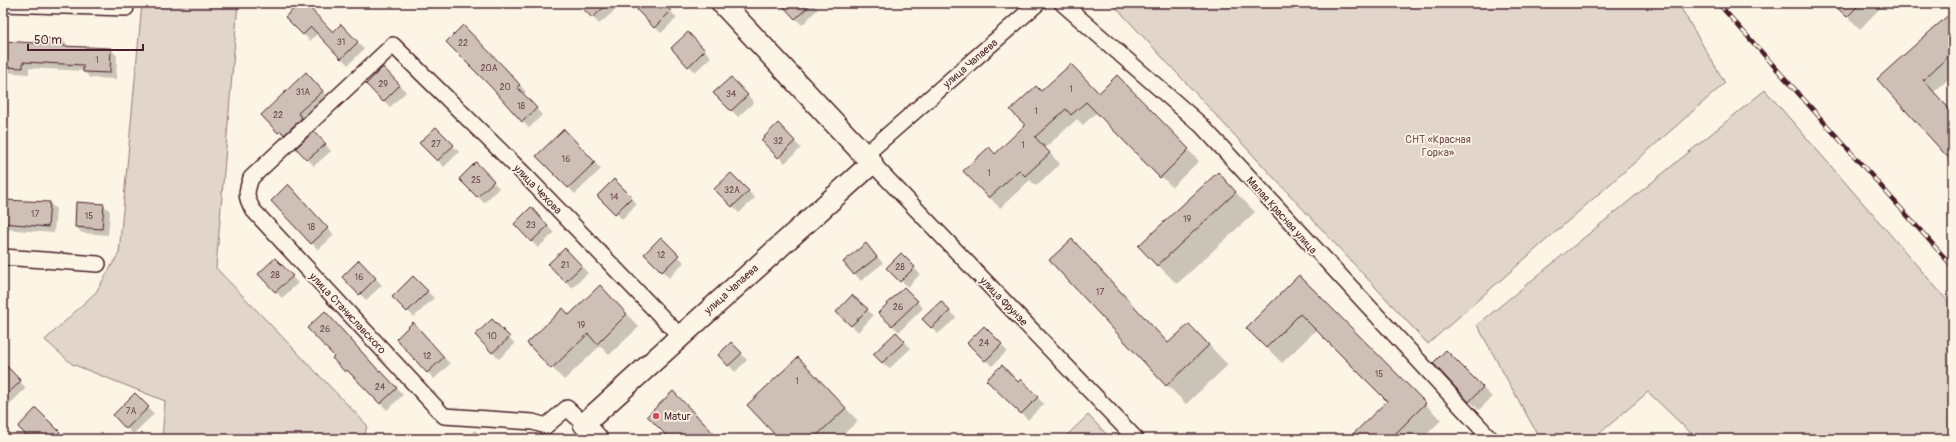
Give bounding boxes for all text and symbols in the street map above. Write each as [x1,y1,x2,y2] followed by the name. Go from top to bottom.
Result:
[28,26,143,52] scale bar
[34,33,62,48] text: 50 m
[940,36,1000,91] street label: улица Чапаева
[337,37,345,48] house number: 31
[458,38,468,49] house number: 22
[95,55,99,66] house number: 1
[480,63,498,74] house number: 20А
[378,79,388,90] house number: 29
[499,82,511,93] house number: 20
[1069,84,1073,95] house number: 1
[296,87,310,98] house number: 31А
[726,89,737,100] house number: 34
[517,101,525,112] house number: 18
[1034,106,1038,117] house number: 1
[273,110,283,121] house number: 22
[1405,133,1471,159] park label: СНТ «Красная Горка»
[773,136,783,147] house number: 32
[431,139,441,150] house number: 27
[1021,140,1025,151] house number: 1
[562,154,570,165] house number: 16
[510,161,564,217] street label: улица Чехова
[987,168,991,179] house number: 1
[1244,174,1320,257] street label: Малая Красная улица
[471,175,481,186] house number: 25
[724,185,740,196] house number: 32А
[610,192,619,203] house number: 14
[31,209,39,220] house number: 17
[85,211,93,222] house number: 15
[1183,214,1191,225] house number: 19
[526,220,536,231] house number: 23
[307,222,315,233] house number: 18
[657,250,665,261] house number: 12
[561,260,569,271] house number: 21
[701,262,761,318] street label: улица Чапаева
[895,262,905,273] house number: 28
[306,269,389,357] street label: улица Станиславского
[270,270,280,281] house number: 28
[355,272,363,283] house number: 16
[976,273,1031,329] street label: улица Фрунзе
[1096,287,1104,298] house number: 17
[893,302,903,313] house number: 26
[577,320,585,331] house number: 19
[320,324,330,335] house number: 26
[487,331,497,342] house number: 10
[979,338,990,349] house number: 24
[423,351,431,362] house number: 12
[1375,369,1383,380] house number: 15
[795,376,799,387] house number: 1
[375,382,386,393] house number: 24
[126,406,136,417] house number: 7А
[664,410,691,423] place label: Matur
[651,411,661,421] marker: Matur

